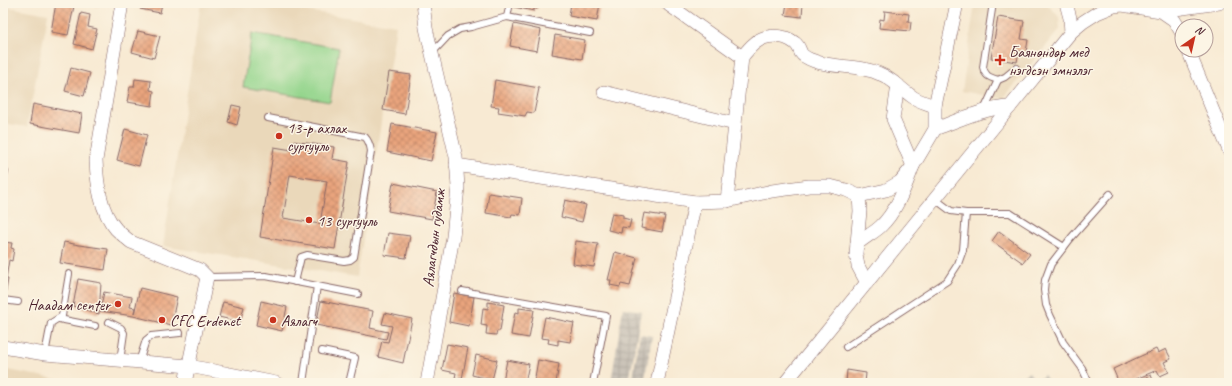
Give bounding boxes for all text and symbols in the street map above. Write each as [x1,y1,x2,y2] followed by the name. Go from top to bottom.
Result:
[1174,18,1214,58] north arrow
[1193,22,1208,39] text: N
[1009,42,1094,80] place label: Баянөндөр мед нэгдсэн эмнэлэг
[994,54,1006,66] marker: Баянөндөр мед нэгдсэн эмнэлэг
[287,118,348,156] place label: 13-р ахлах сургууль
[274,131,284,141] marker: 13-р ахлах сургууль
[418,186,450,288] street label: Аялагчдын гудамж
[317,211,378,231] place label: 13 сургууль
[304,215,314,225] marker: 13 сургууль
[28,295,112,315] place label: Наадам center
[113,299,123,309] marker: Наадам center
[170,311,242,331] place label: CFC Erdenet
[281,311,318,331] place label: Аялагч
[157,315,167,325] marker: CFC Erdenet
[268,315,278,325] marker: Аялагч

